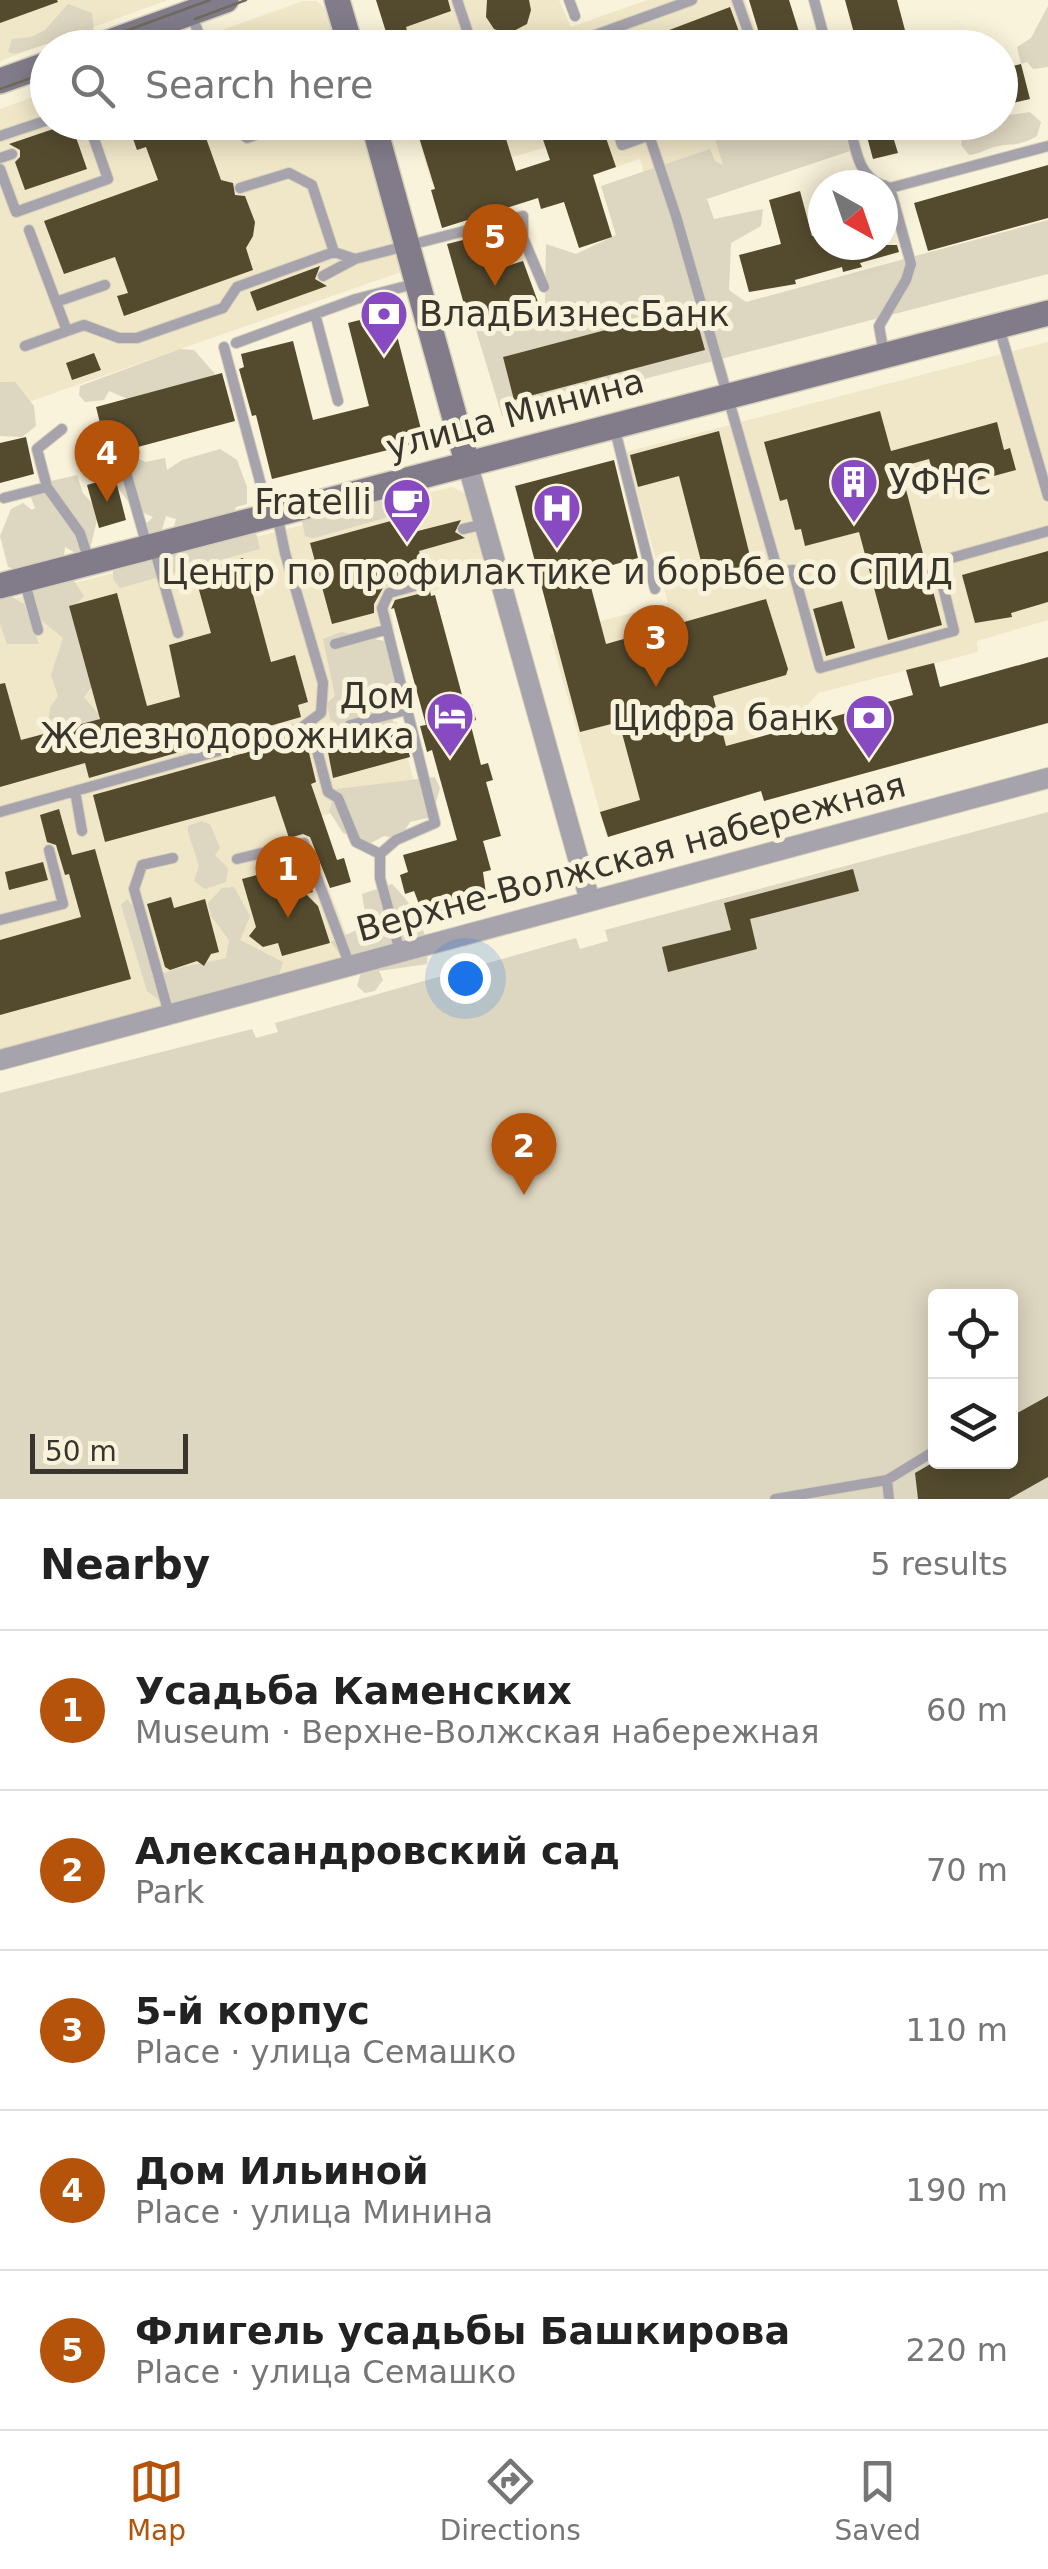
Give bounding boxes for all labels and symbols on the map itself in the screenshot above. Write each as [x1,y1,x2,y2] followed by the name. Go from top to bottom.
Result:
[808,170,898,260] north arrow
[462,204,528,286] pin: 5
[358,288,410,356] bank icon: ВладБизнесБанк
[419,294,730,334] place label: ВладБизнесБанк
[382,360,648,468] street label: улица Минина
[74,420,140,502] pin: 4
[828,456,880,524] building icon: УФНС
[889,462,991,502] place label: УФНС
[381,476,433,544] cafe icon: Fratelli
[254,482,372,522] place label: Fratelli
[531,482,583,550] hospital icon: Центр по профилактике и борьбе со СПИД
[161,552,953,592] place label: Центр по профилактике и борьбе со СПИД
[624,604,688,687] pin: 3
[40,676,415,756] place label: Дом Железнодорожника
[424,690,476,758] hotel icon: Дом Железнодорожника
[843,692,895,760] bank icon: Цифра банк
[612,698,834,738] place label: Цифра банк
[352,764,910,950] street label: Верхне-Волжская набережная
[256,836,320,918] pin: 1
[440,953,491,1004] your location
[492,1112,556,1195] pin: 2
[30,1429,188,1473] scale bar

